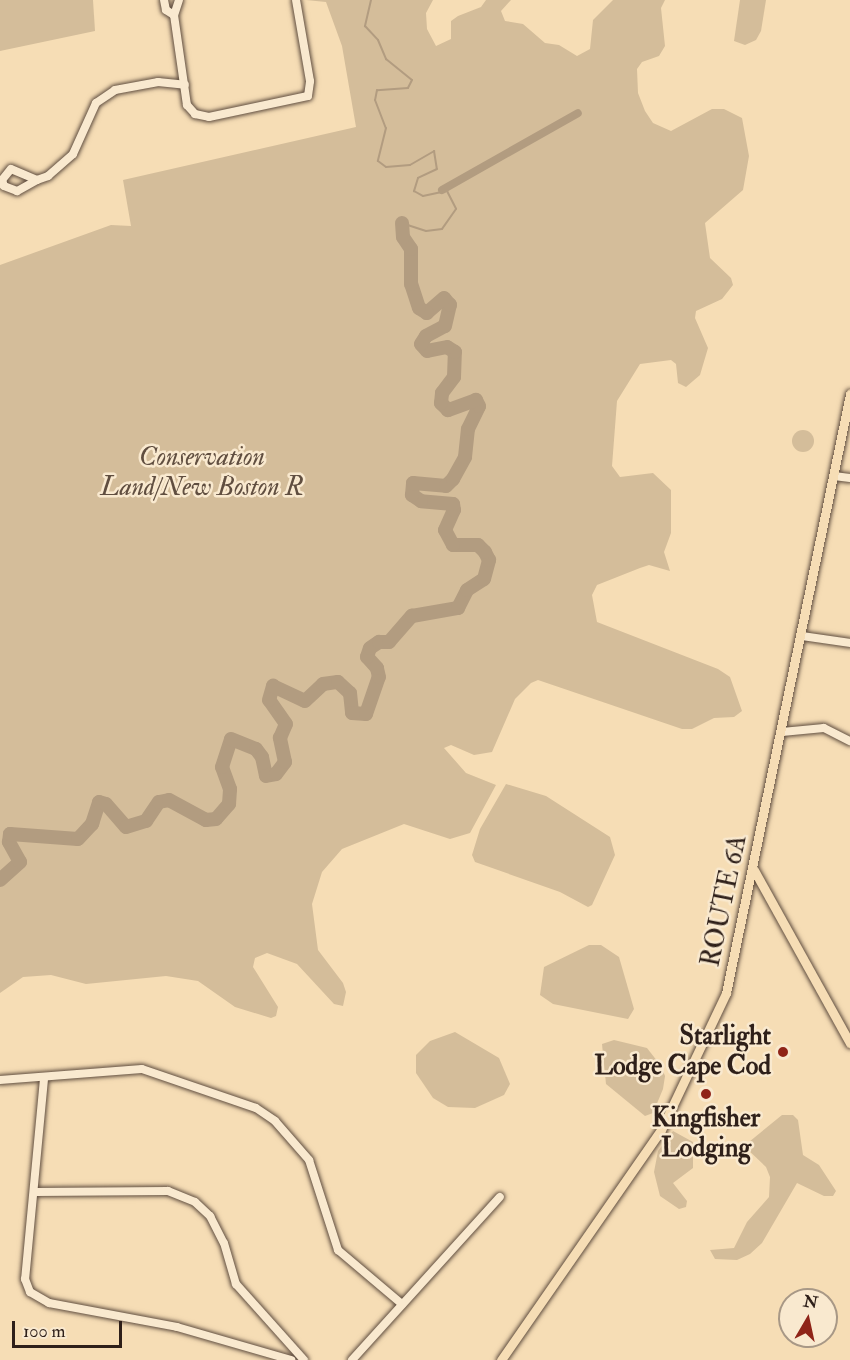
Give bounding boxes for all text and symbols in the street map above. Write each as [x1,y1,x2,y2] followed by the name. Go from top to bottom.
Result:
[101,442,303,503] park label: Conservation Land/New Boston R
[696,832,754,970] street label: ROUTE 6A
[594,1021,771,1082] place label: Starlight Lodge Cape Cod
[776,1045,790,1059] marker: Starlight Lodge Cape Cod
[699,1087,713,1101] marker: Kingfisher Lodging
[652,1103,760,1164] place label: Kingfisher Lodging
[778,1288,838,1348] north arrow
[802,1291,819,1313] text: N
[15,1309,124,1347] scale bar
[23,1320,66,1343] text: 100 m

